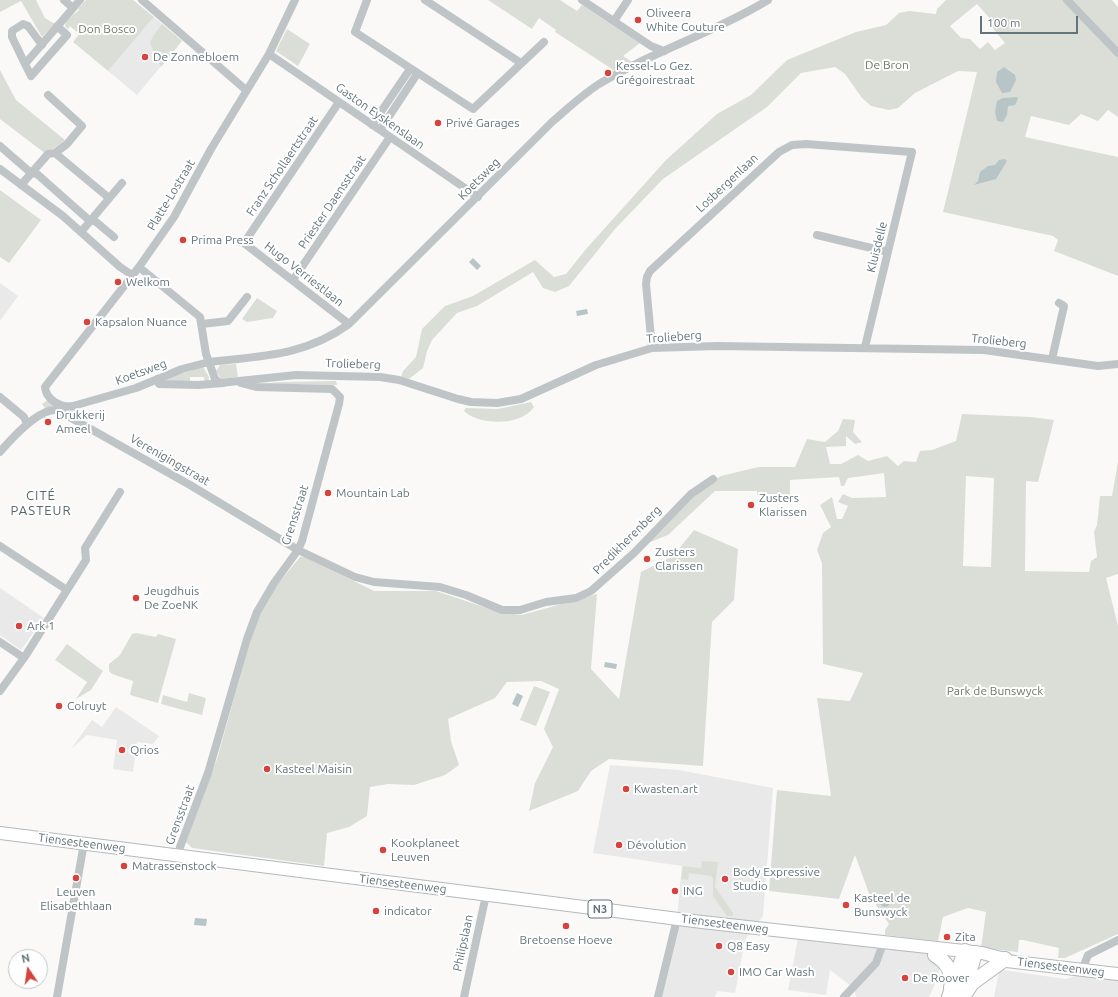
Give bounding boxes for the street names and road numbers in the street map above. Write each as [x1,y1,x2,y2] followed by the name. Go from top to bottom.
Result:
[333,80,427,152] street label: Gaston Eyskenslaan
[243,113,321,219] street label: Franz Schollaertstraat
[693,151,761,215] street label: Losbergenlaan
[295,152,369,252] street label: Priester Daensstraat
[455,155,503,203] street label: Koetsweg
[144,157,198,233] street label: Platte-Lostraat
[864,220,890,274] street label: Kluisdelle
[262,239,346,309] street label: Hugo Verriestlaan
[646,328,702,346] street label: Trolieberg
[971,331,1027,351] street label: Trolieberg
[113,356,169,388] street label: Koetsweg
[325,356,381,372] street label: Trolieberg
[128,431,212,489] street label: Verenigingstraat
[278,483,312,547] street label: Grensstraat
[590,503,664,577] street label: Predikherenberg
[163,783,197,847] street label: Grensstraat
[37,830,127,856] street label: Tiensesteenweg
[358,871,448,897] street label: Tiensesteenweg
[588,900,612,918] road number: N3
[680,911,770,937] street label: Tiensesteenweg
[450,913,476,973] street label: Philipslaan
[1016,954,1106,980] street label: Tiensesteenweg

